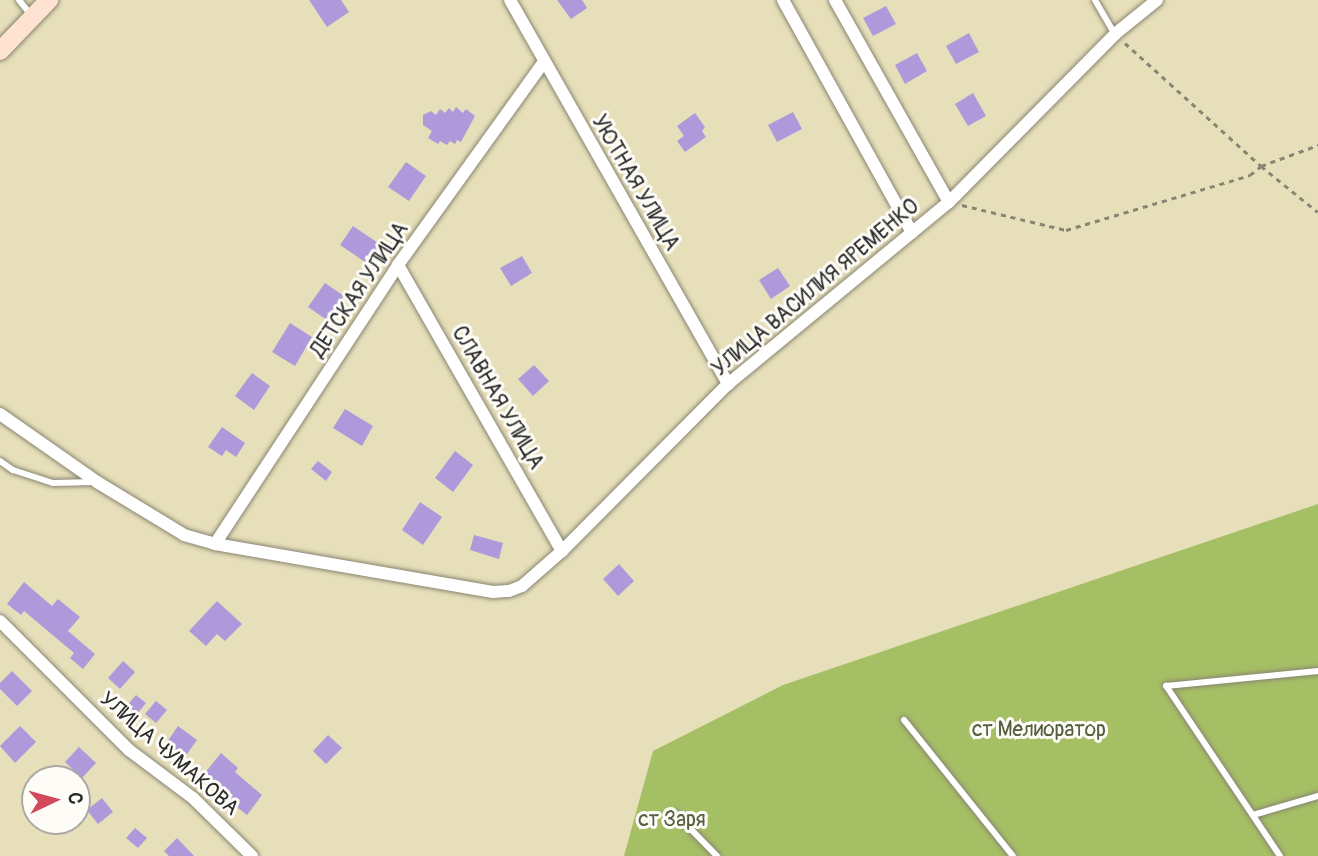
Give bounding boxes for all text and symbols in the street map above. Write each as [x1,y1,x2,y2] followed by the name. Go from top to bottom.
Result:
[586,111,684,255] street label: УЮТНАЯ УЛИЦА
[707,194,925,382] street label: УЛИЦА ВАСИЛИЯ ЯРЕМЕНКО
[306,218,414,362] street label: ДЕТСКАЯ УЛИЦА
[446,322,548,474] street label: СЛАВНАЯ УЛИЦА
[94,687,244,821] street label: УЛИЦА ЧУМАКОВА
[972,717,1106,743] park label: ст Мелиоратор
[21,765,91,835] north arrow
[62,791,87,805] text: С
[638,807,706,833] park label: ст Заря

